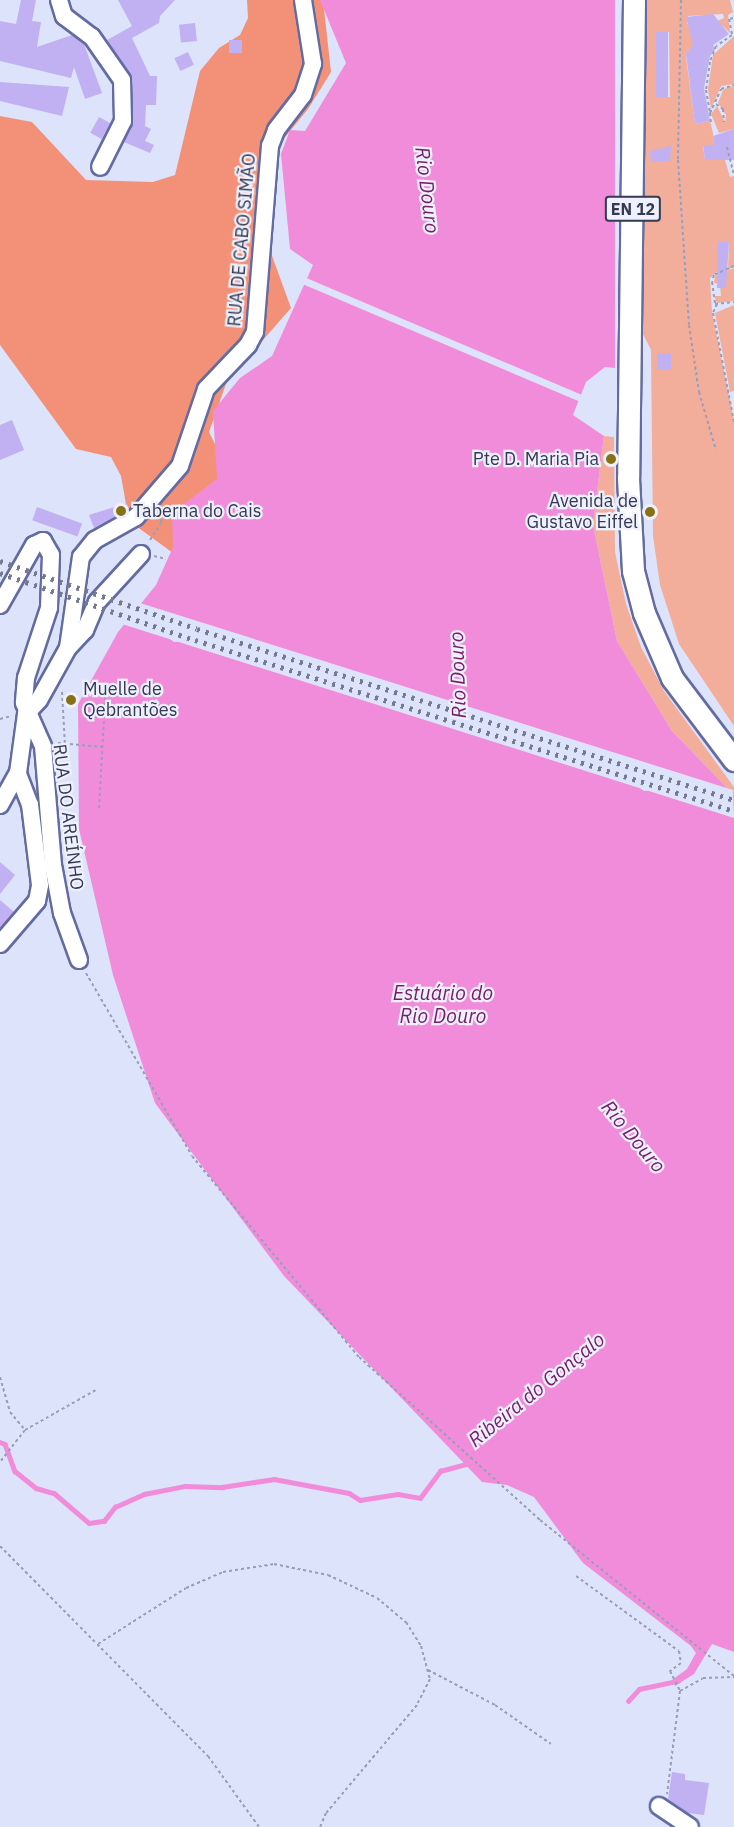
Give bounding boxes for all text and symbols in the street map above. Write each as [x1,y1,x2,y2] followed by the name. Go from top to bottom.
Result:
[411,145,445,235] water label: Rio Douro
[224,153,260,327] street label: RUA DE CABO SIMÃO
[604,196,662,222] road number: EN 12
[473,448,599,470] place label: Pte D. Maria Pia
[604,452,618,466] marker: Pte D. Maria Pia
[526,491,638,534] place label: Avenida de Gustavo Eiffel
[133,500,261,522] place label: Taberna do Cais
[114,504,128,518] marker: Taberna do Cais
[643,505,657,519] marker: Avenida de Gustavo Eiffel
[443,631,471,719] water label: Rio Douro
[83,679,177,722] place label: Muelle de Qebrantões
[64,693,78,707] marker: Muelle de Qebrantões
[48,743,88,891] street label: RUA DO AREÍNHO
[393,980,493,1027] water label: Estuário do Rio Douro
[597,1095,671,1177] water label: Rio Douro
[463,1327,609,1451] water label: Ribeira do Gonçalo

